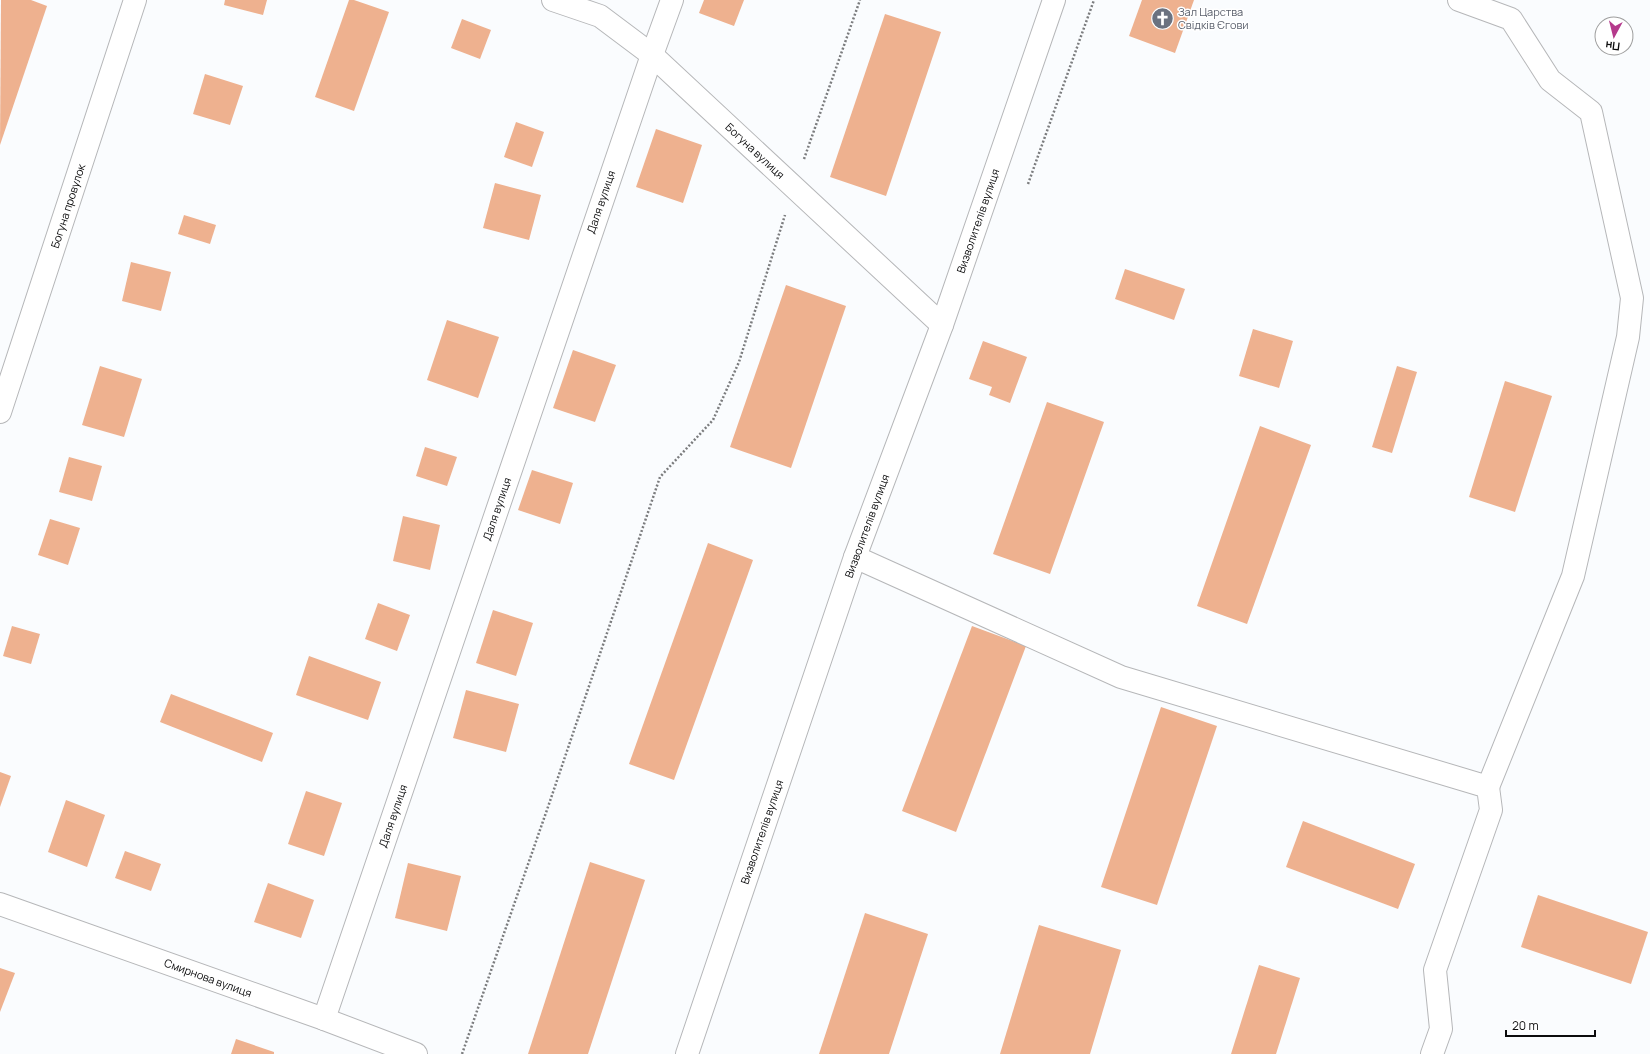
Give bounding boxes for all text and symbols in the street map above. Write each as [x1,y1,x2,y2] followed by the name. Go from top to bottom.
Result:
[1178,4,1249,32] place label: Зал Царства Свідків Єгови
[1149,5,1175,31] church icon: Зал Царства Свідків Єгови
[1594,16,1634,56] north arrow
[1604,38,1621,55] text: Пн
[723,119,788,182] street label: Богуна вулиця
[47,161,88,250] street label: Богуна провулок
[953,167,1002,275] street label: Визволителів вулиця
[583,168,618,235] street label: Даля вулиця
[841,472,892,580] street label: Визволителів вулиця
[479,475,514,542] street label: Даля вулиця
[737,778,786,886] street label: Визволителів вулиця
[375,782,410,849] street label: Даля вулиця
[162,955,254,1000] street label: Смирнова вулиця
[1506,1012,1595,1038] scale bar
[1512,1017,1539,1034] text: 20 m

